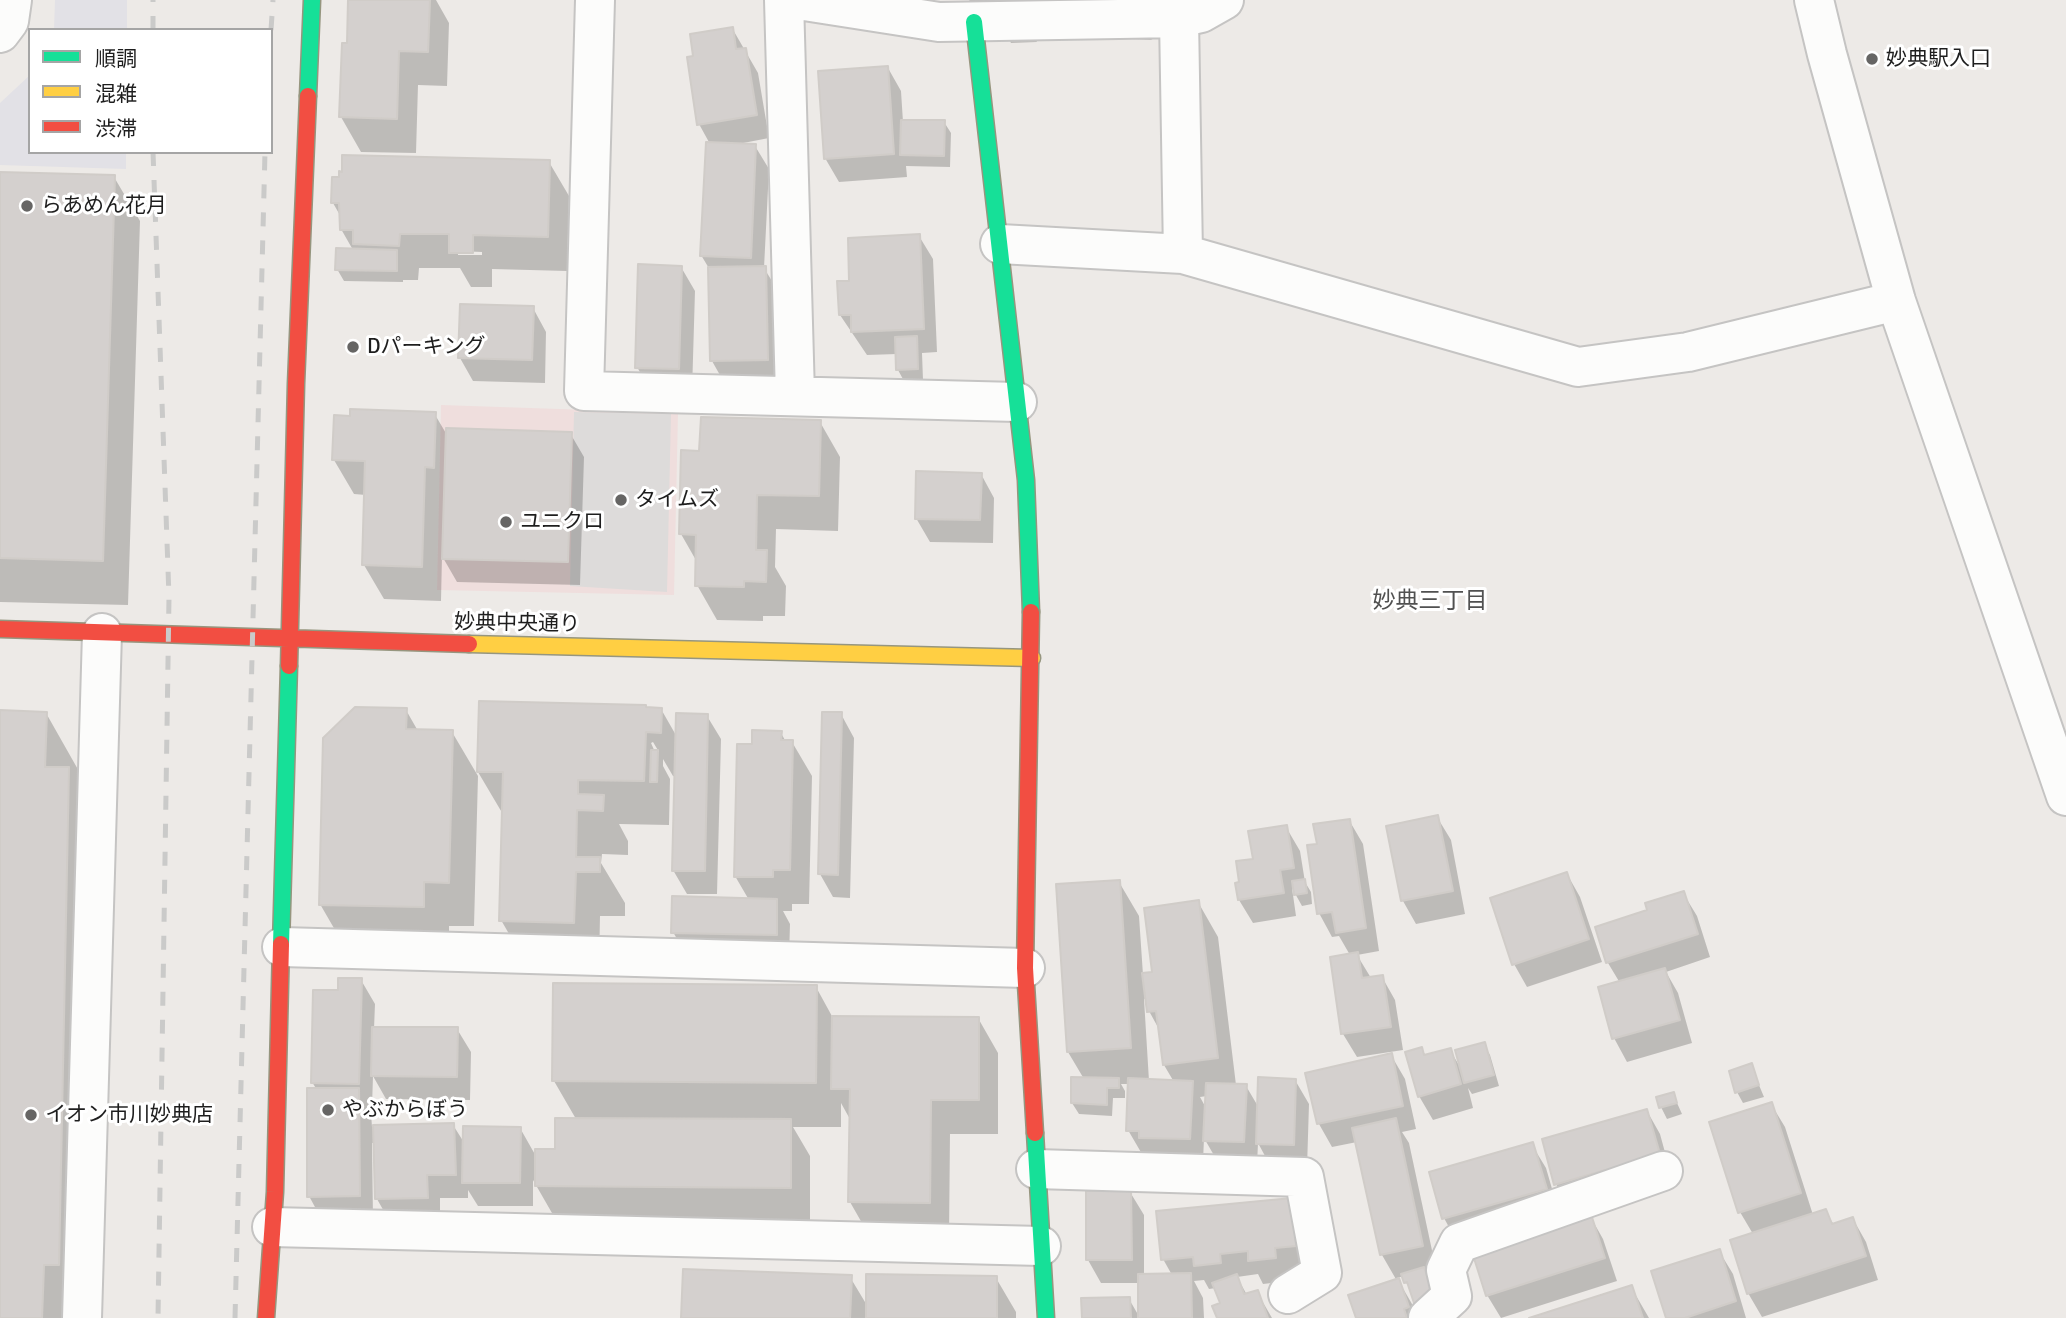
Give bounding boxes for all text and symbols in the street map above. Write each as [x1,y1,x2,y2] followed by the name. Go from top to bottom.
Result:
[28,28,273,154] legend
[95,46,137,72] text: 順調
[1886,46,1991,72] place label: 妙典駅入口
[1864,51,1880,67] marker: 妙典駅入口
[95,81,137,107] text: 混雑
[95,116,137,142] text: 渋滞
[41,193,167,219] place label: らあめん花月
[19,198,35,214] marker: らあめん花月
[367,334,486,360] place label: Dパーキング
[345,339,361,355] marker: Dパーキング
[635,487,719,513] place label: タイムズ
[613,492,629,508] marker: タイムズ
[520,509,604,535] place label: ユニクロ
[498,514,514,530] marker: ユニクロ
[1373,588,1487,616] district label: 妙典三丁目
[454,610,580,638] street label: 妙典中央通り
[342,1097,468,1123] place label: やぶからぼう
[45,1102,213,1128] place label: イオン市川妙典店
[320,1102,336,1118] marker: やぶからぼう
[23,1107,39,1123] marker: イオン市川妙典店

